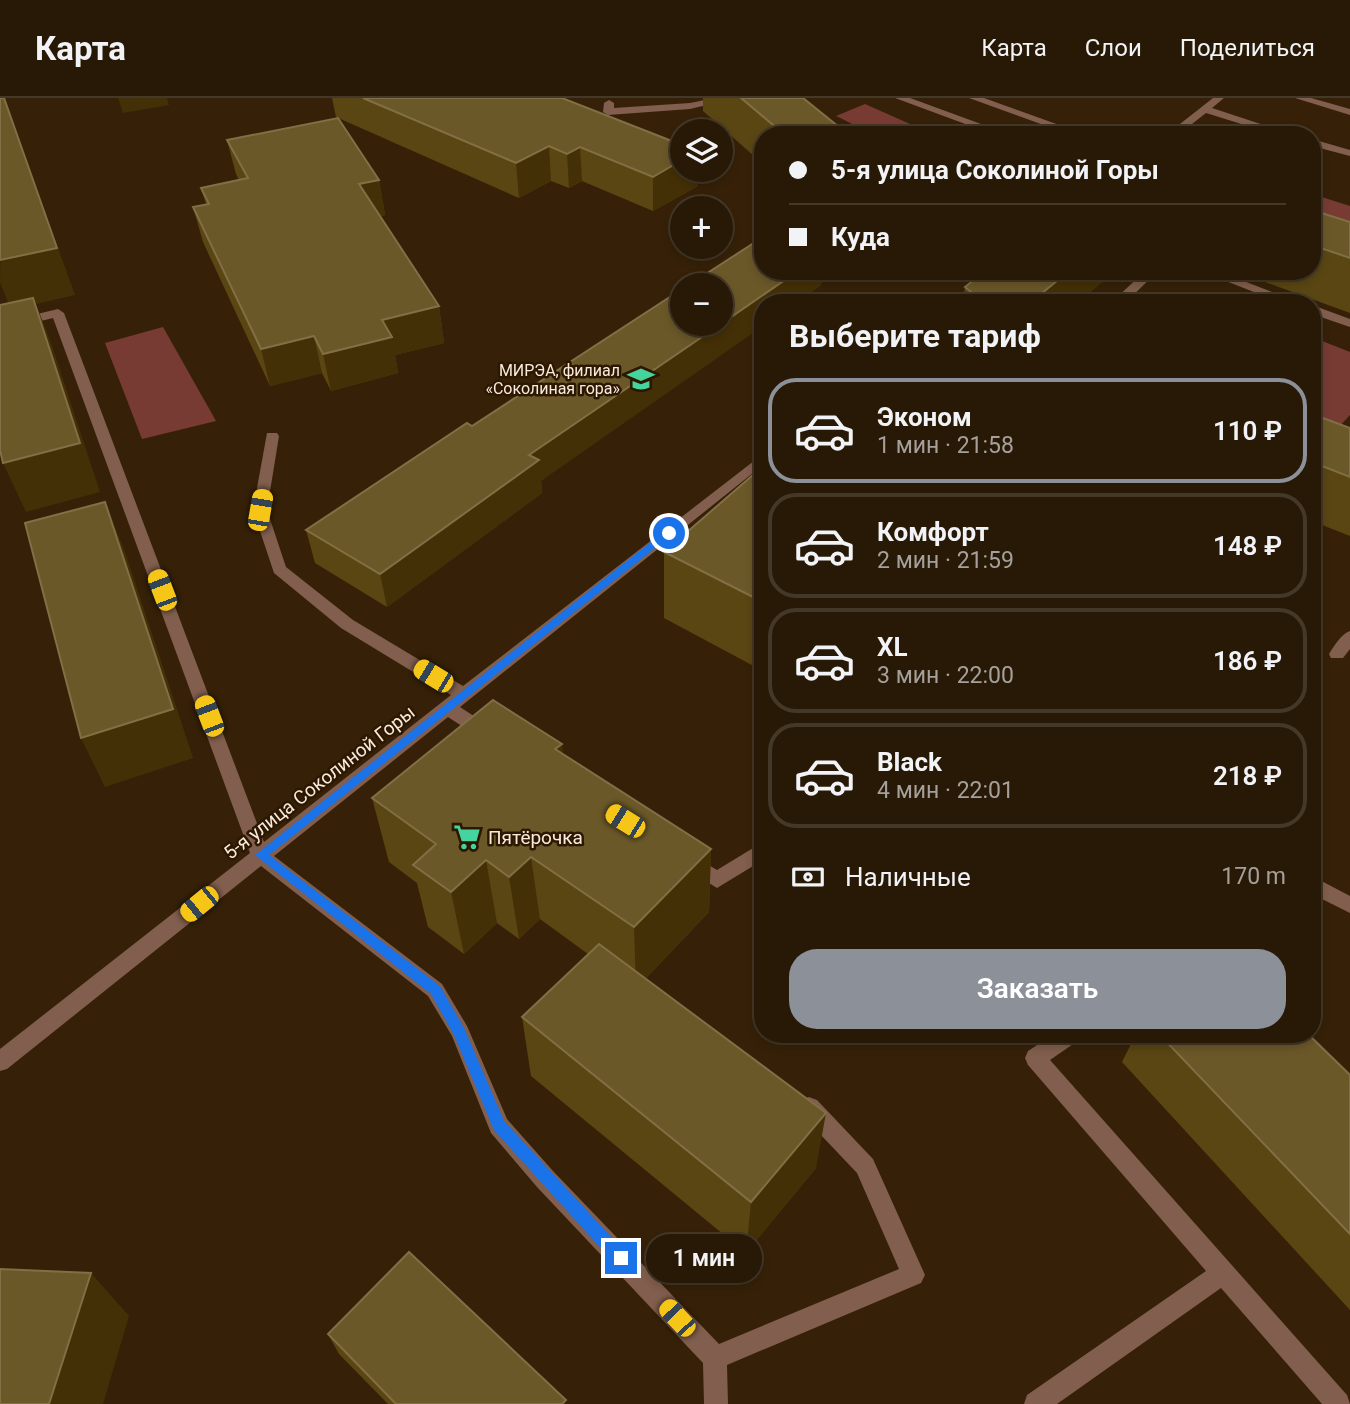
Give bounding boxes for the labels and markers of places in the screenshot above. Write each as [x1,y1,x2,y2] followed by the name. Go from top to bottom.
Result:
[485,361,620,398] place label: МИРЭА, филиал «Соколиная гора»
[626,364,656,394] school or university icon: МИРЭА, филиал «Соколиная гора»
[452,822,482,852] supermarket icon: Пятёрочка
[488,826,583,849] place label: Пятёрочка

